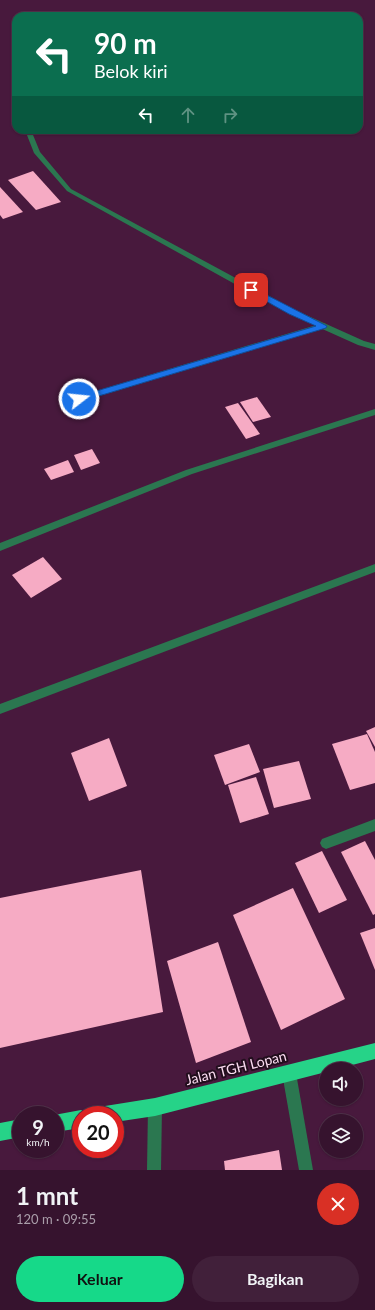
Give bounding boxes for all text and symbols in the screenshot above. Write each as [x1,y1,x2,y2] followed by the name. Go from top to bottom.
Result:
[94,26,157,60] text: 90 m
[28,28,80,80] icon: left
[94,60,168,82] text: Belok kiri
[135,104,157,126] icon: left
[177,104,199,126] icon: ahead
[219,104,241,126] icon: right
[234,273,268,307] pin
[240,279,262,301] icon: arrive
[58,378,100,420] position arrow
[184,1047,288,1088] street label: Jalan TGH Lopan
[319,1062,363,1158] map controls
[319,1062,363,1106] button: sound
[72,1106,124,1158] speed limit sign: 20
[319,1114,363,1158] button: layers
[32,1115,44,1139] text: 9
[26,1136,50,1148] text: km/h
[16,1181,78,1210] text: 1 mnt
[317,1183,359,1225] button: close
[16,1211,96,1227] text: 120 m · 09:55
[16,1256,184,1302] button: Keluar
[192,1256,359,1302] button: Bagikan

